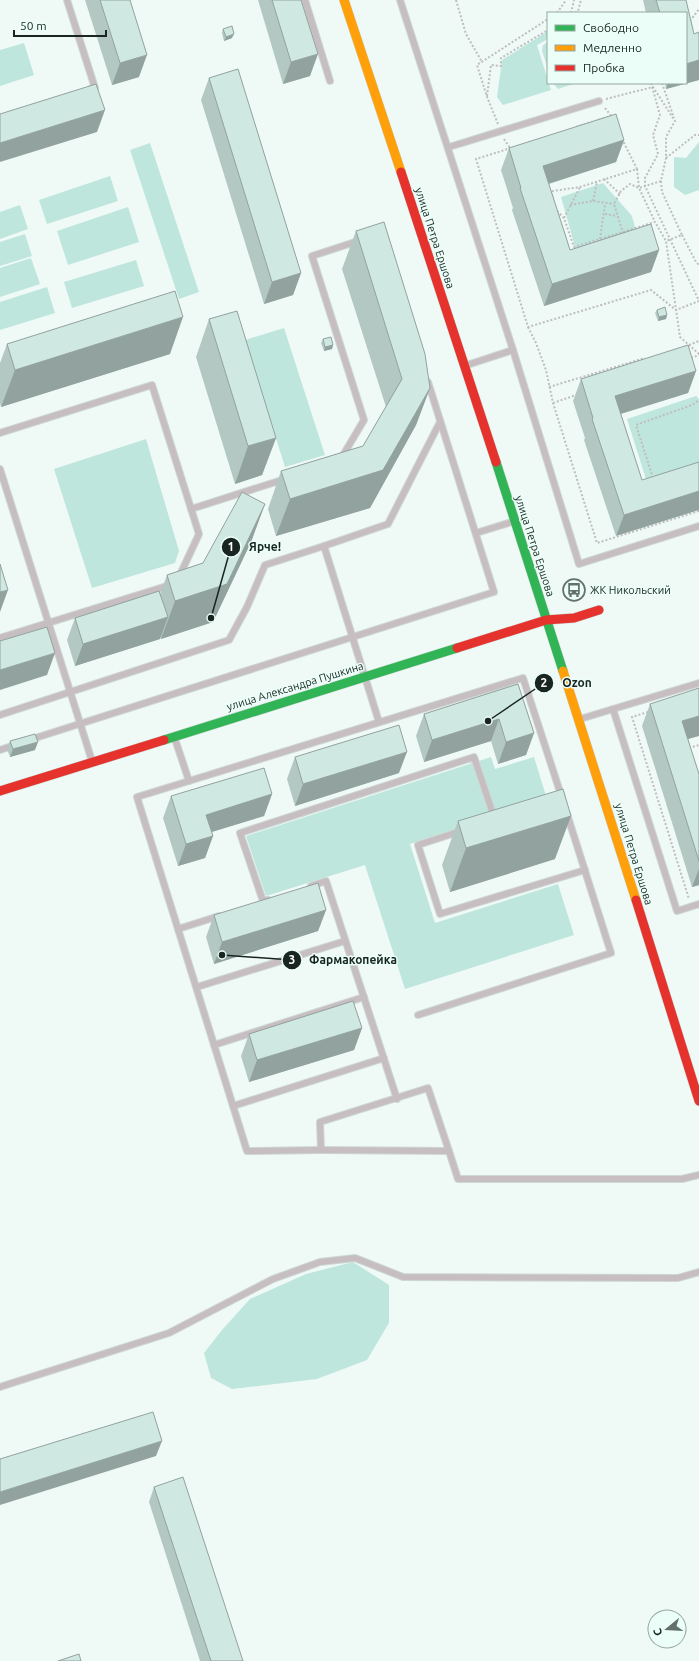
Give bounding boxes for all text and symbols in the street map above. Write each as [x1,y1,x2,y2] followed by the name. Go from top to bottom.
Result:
[14,12,106,38] scale bar
[547,12,687,84] legend
[20,19,47,32] text: 50 m
[583,21,639,34] text: Свободно
[583,41,642,54] text: Медленно
[583,61,625,74] text: Пробка
[413,186,457,290] street label: улица Петра Ершова
[513,494,557,598] street label: улица Петра Ершова
[221,535,290,559] callout: Ярче!
[228,540,234,553] text: 1
[249,540,281,553] text: Ярче!
[561,577,587,603] bus stop icon: ЖК Никольский
[590,584,671,596] place label: ЖК Никольский
[225,659,365,713] street label: улица Александра Пушкина
[534,671,600,695] callout: Ozon
[541,676,548,689] text: 2
[562,676,592,689] text: Ozon
[613,802,655,906] street label: улица Петра Ершова
[282,948,405,972] callout: Фармакопейка
[289,953,295,966] text: 3
[309,953,397,966] text: Фармакопейка
[647,1609,687,1649] north arrow
[651,1627,664,1637] text: С

